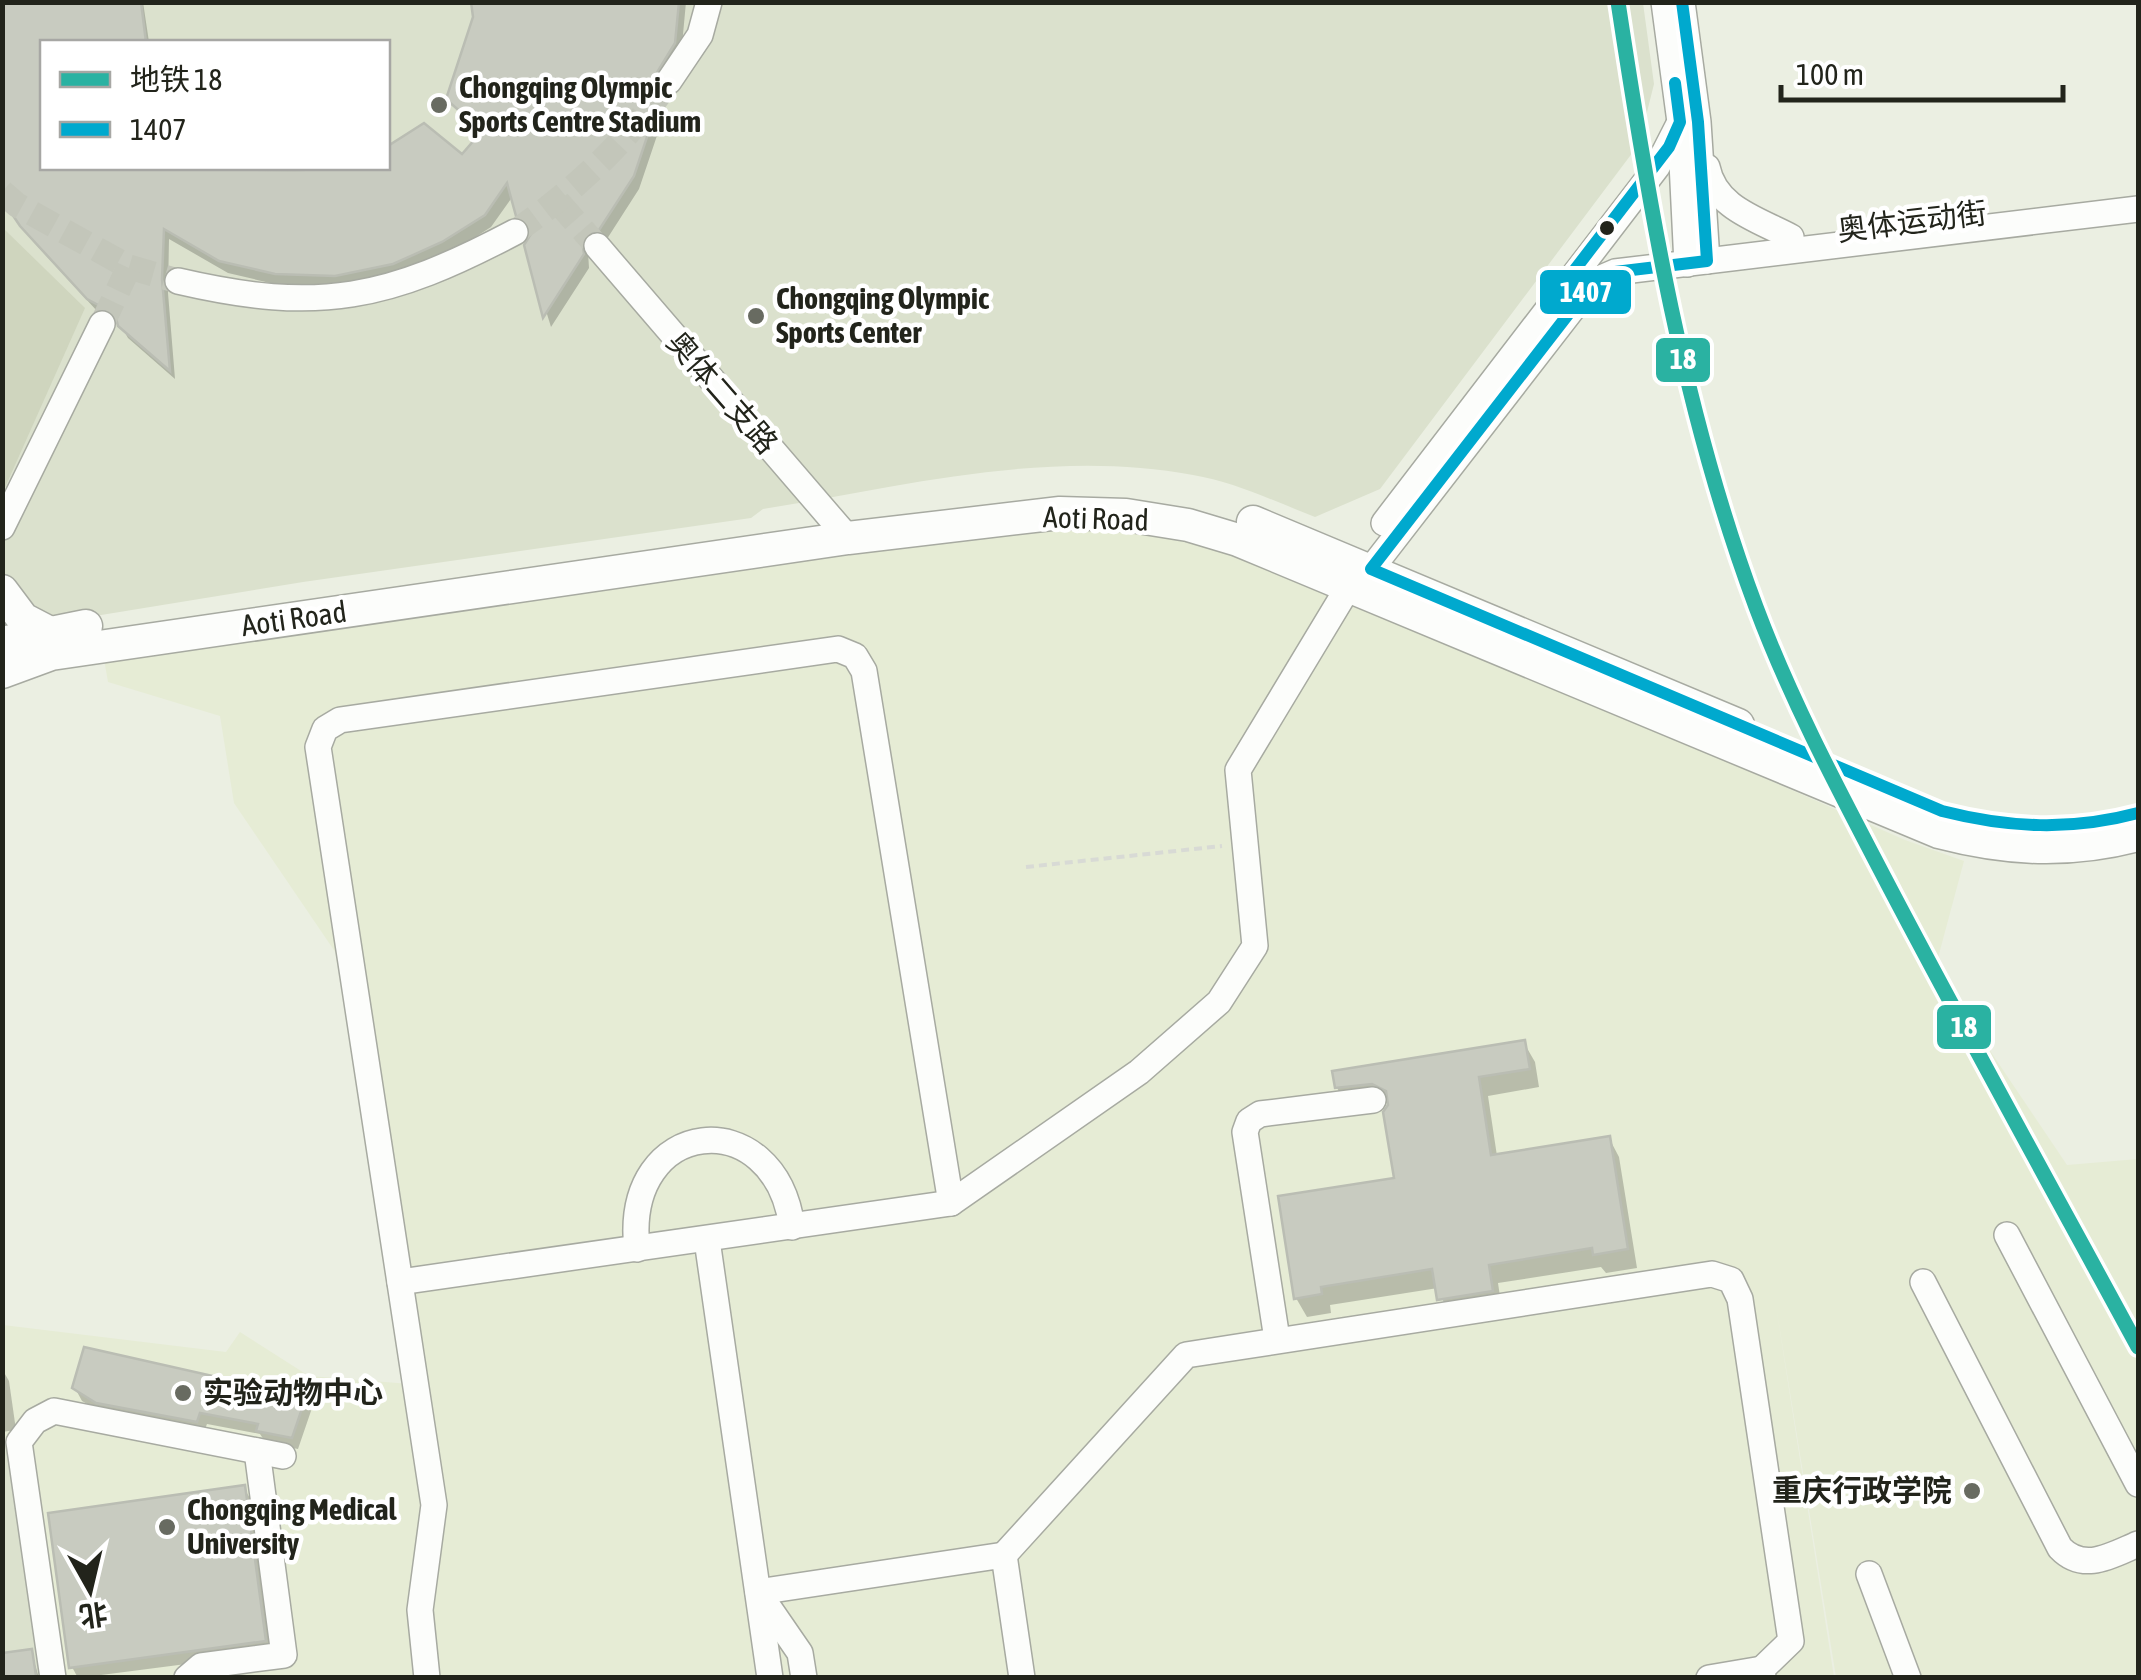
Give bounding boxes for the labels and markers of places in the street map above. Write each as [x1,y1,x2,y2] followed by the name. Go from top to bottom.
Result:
[459,70,701,138] place label: Chongqing Olympic Sports Centre Stadium
[428,94,450,116] marker: Chongqing Olympic Sports Centre Stadium
[1597,218,1617,238] unlabelled marker
[776,281,989,349] place label: Chongqing Olympic Sports Center
[745,305,767,327] marker: Chongqing Olympic Sports Center
[203,1375,383,1409] place label: 实验动物中心
[172,1382,194,1404] marker: 实验动物中心
[1772,1473,1952,1507] place label: 重庆行政学院
[1961,1480,1983,1502] marker: 重庆行政学院
[187,1492,397,1560] place label: Chongqing Medical University
[156,1516,178,1538] marker: Chongqing Medical University

